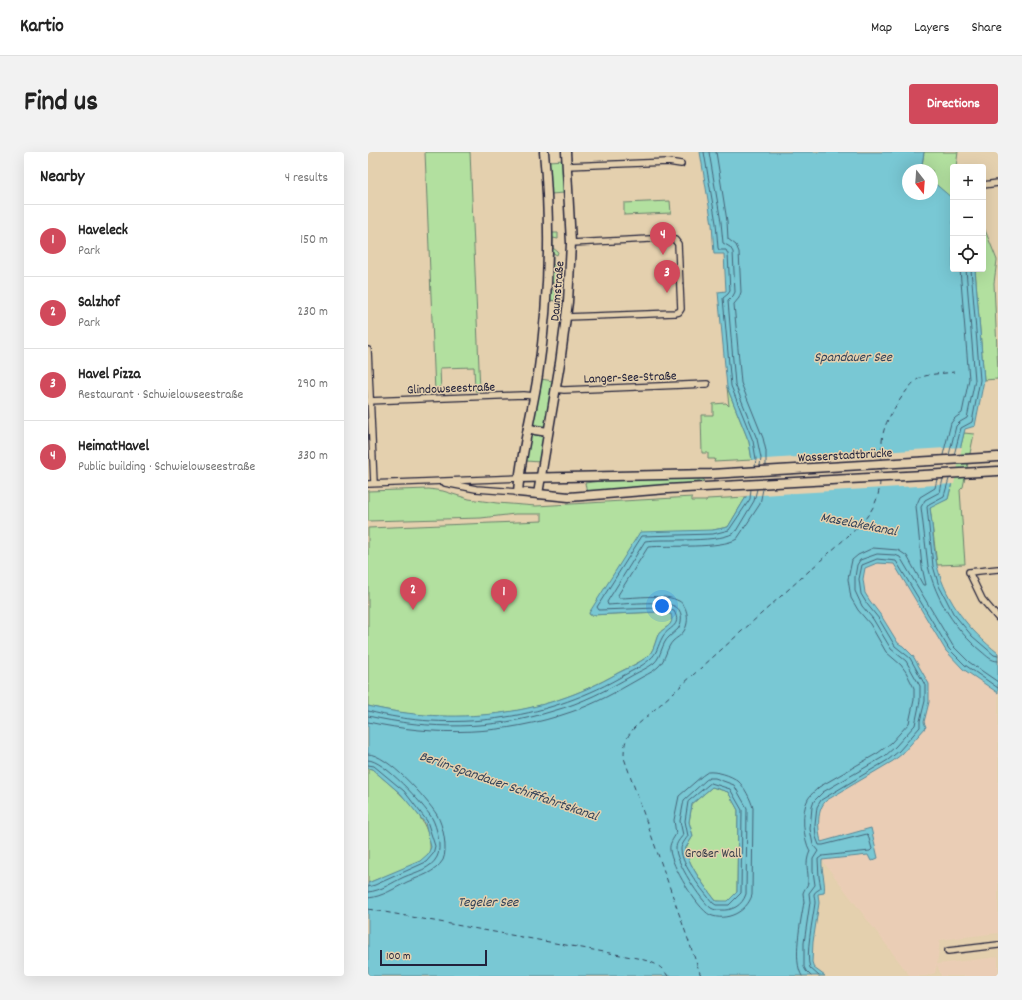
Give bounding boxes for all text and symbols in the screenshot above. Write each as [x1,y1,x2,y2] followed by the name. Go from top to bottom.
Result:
[20,14,64,41] text: Kartio
[871,18,892,38] text: Map
[914,18,949,38] text: Layers
[971,18,1002,38] text: Share
[24,84,98,124] text: Find us
[909,84,998,124] button: Directions
[902,164,938,200] north arrow
[950,164,986,272] map controls
[950,164,986,200] button: +
[40,166,84,190] text: Nearby
[285,169,328,188] text: 4 results
[950,200,986,236] button: −
[78,220,128,242] text: Haveleck
[650,222,676,255] pin: 4
[52,231,54,250] text: 1
[300,231,328,250] text: 150 m
[950,236,986,272] button: locate
[78,242,100,261] text: Park
[546,260,571,322] street label: Daumstraße
[654,260,680,293] pin: 3
[78,292,120,314] text: Salzhof
[50,303,56,322] text: 2
[298,303,328,322] text: 230 m
[78,314,100,333] text: Park
[814,348,893,368] water label: Spandauer See
[78,364,141,386] text: Havel Pizza
[583,367,677,390] street label: Langer-See-Straße
[50,375,56,394] text: 3
[297,375,328,394] text: 290 m
[407,378,496,401] street label: Glindowseestraße
[78,386,243,405] text: Restaurant · Schwielowseestraße
[78,436,149,458] text: HeimatHavel
[797,445,893,468] street label: Wasserstadtbrücke
[50,447,56,466] text: 4
[297,447,328,466] text: 330 m
[78,458,255,477] text: Public building · Schwielowseestraße
[819,508,900,542] water label: Maselakekanal
[400,577,426,610] pin: 2
[491,579,517,612] pin: 1
[652,596,672,616] your location
[416,747,602,827] water label: Berlin-Spandauer Schifffahrtskanal
[685,845,741,864] park label: Großer Wall
[458,893,519,913] water label: Tegeler See
[380,948,487,967] scale bar
[386,949,410,965] text: 100 m

